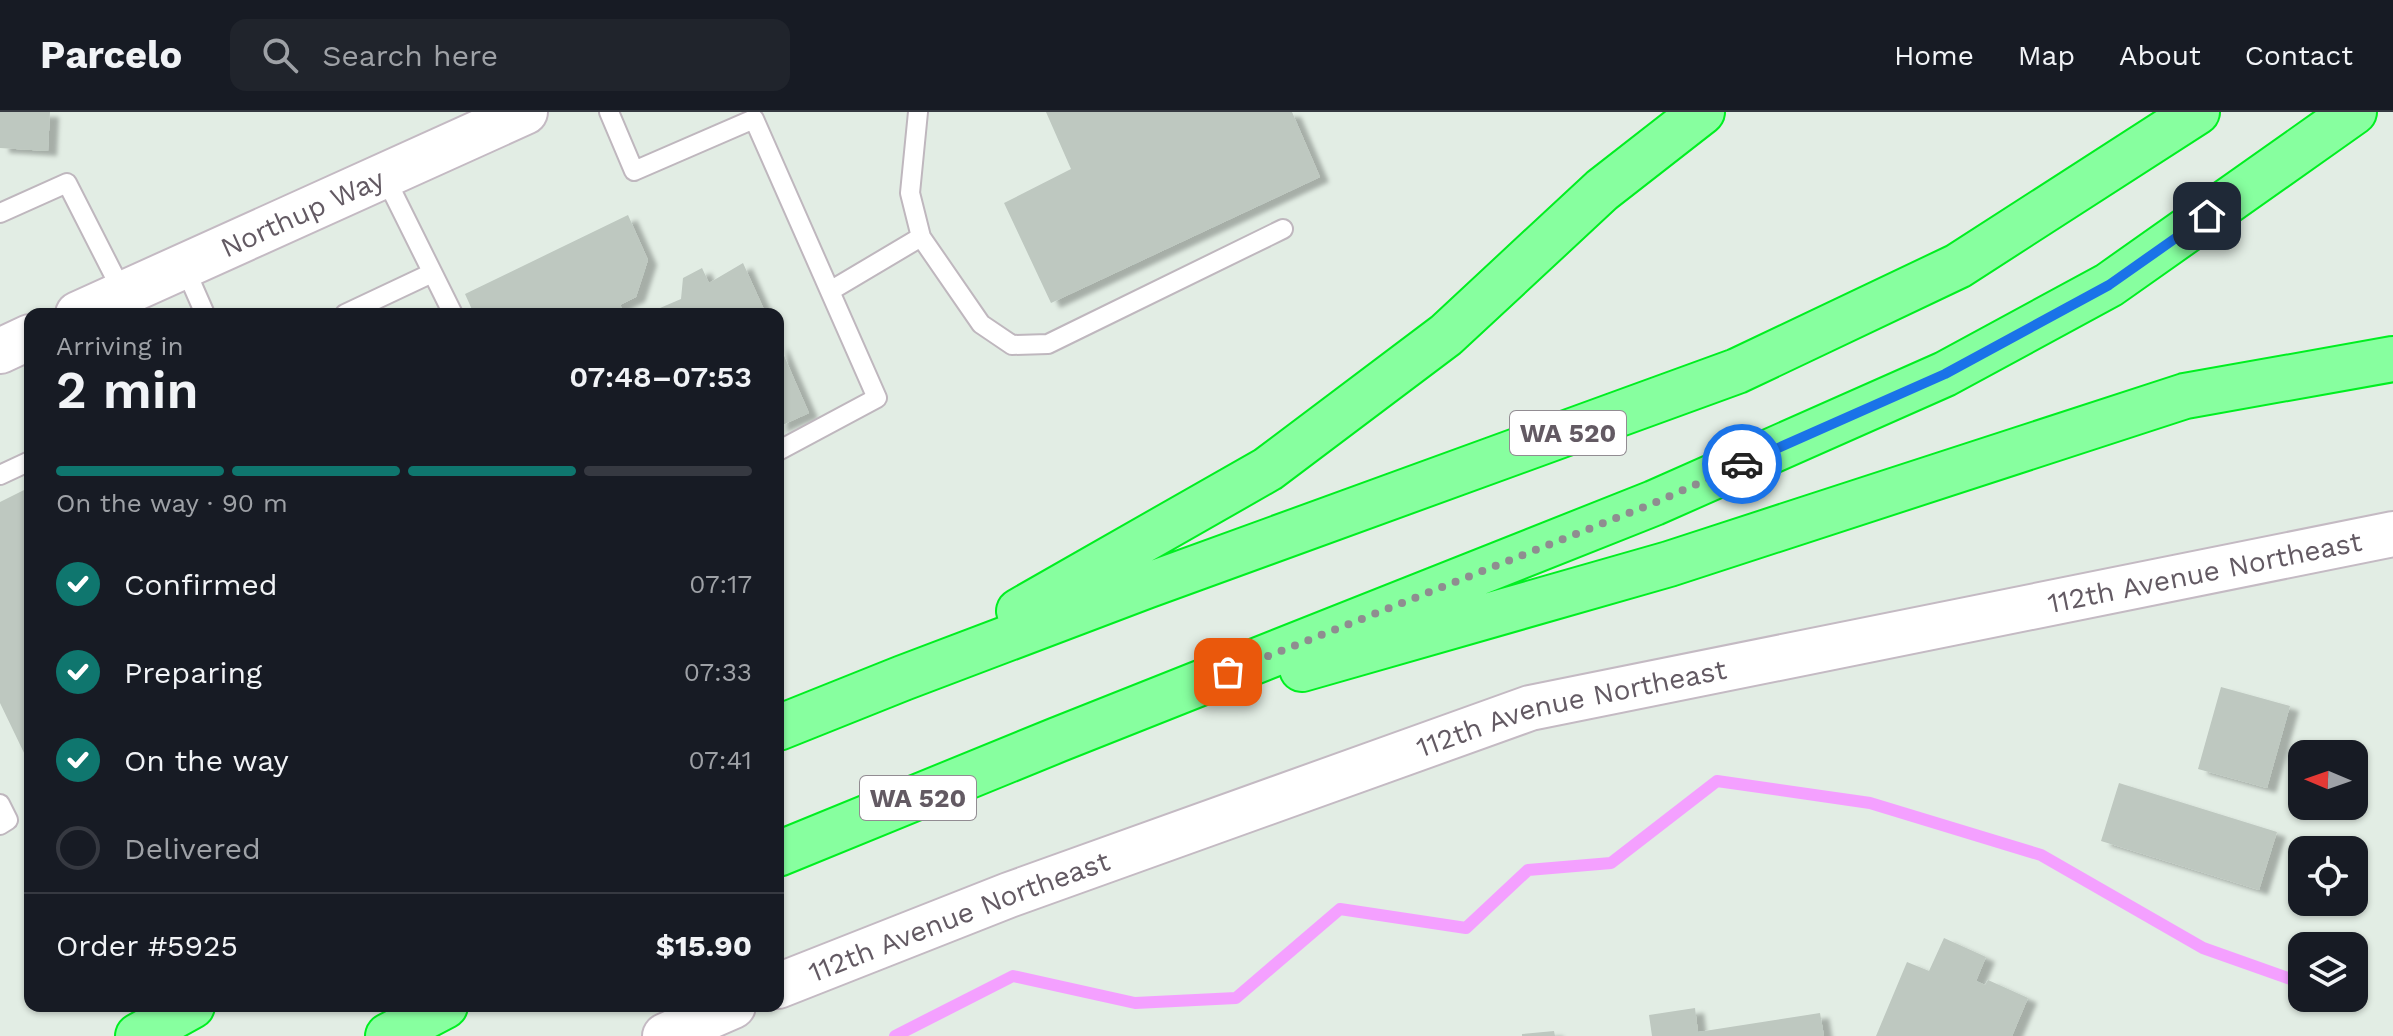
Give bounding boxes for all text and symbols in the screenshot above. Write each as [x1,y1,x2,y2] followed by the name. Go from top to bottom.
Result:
[230,19,790,91] search box
[40,33,182,77] text: Parcelo
[258,33,302,77] icon: search
[322,38,498,73] text: Search here
[1894,39,1974,72] text: Home
[2018,39,2075,72] text: Map
[2119,39,2201,72] text: About
[2245,39,2353,72] text: Contact
[215,162,390,264] street label: Northup Way
[2173,182,2241,250] pin
[2185,194,2229,238] icon: home
[56,331,184,361] text: Arriving in
[569,359,752,394] text: 07:48–07:53
[56,360,199,421] text: 2 min
[1510,411,1626,455] road number: WA 520
[1702,424,1782,504] courier
[1720,442,1764,486] icon: car
[56,488,288,518] text: On the way · 90 m
[2045,525,2365,620] street label: 112th Avenue Northeast
[56,562,100,606] icon: check
[124,567,278,602] text: Confirmed
[689,569,752,599] text: 07:17
[1194,638,1262,706] pin
[56,650,100,694] icon: check
[1206,650,1250,694] icon: bag
[1412,653,1730,764] street label: 112th Avenue Northeast
[124,655,262,690] text: Preparing
[684,657,752,687] text: 07:33
[56,738,100,782] icon: check
[2288,740,2368,820] north arrow
[2288,740,2368,1012] map controls
[124,743,289,778] text: On the way
[688,745,752,775] text: 07:41
[860,776,976,820] road number: WA 520
[124,831,261,866] text: Delivered
[2288,836,2368,916] button: locate
[804,844,1114,989] street label: 112th Avenue Northeast
[56,928,238,963] text: Order #5925
[656,928,752,963] text: $15.90
[2288,932,2368,1012] button: layers

